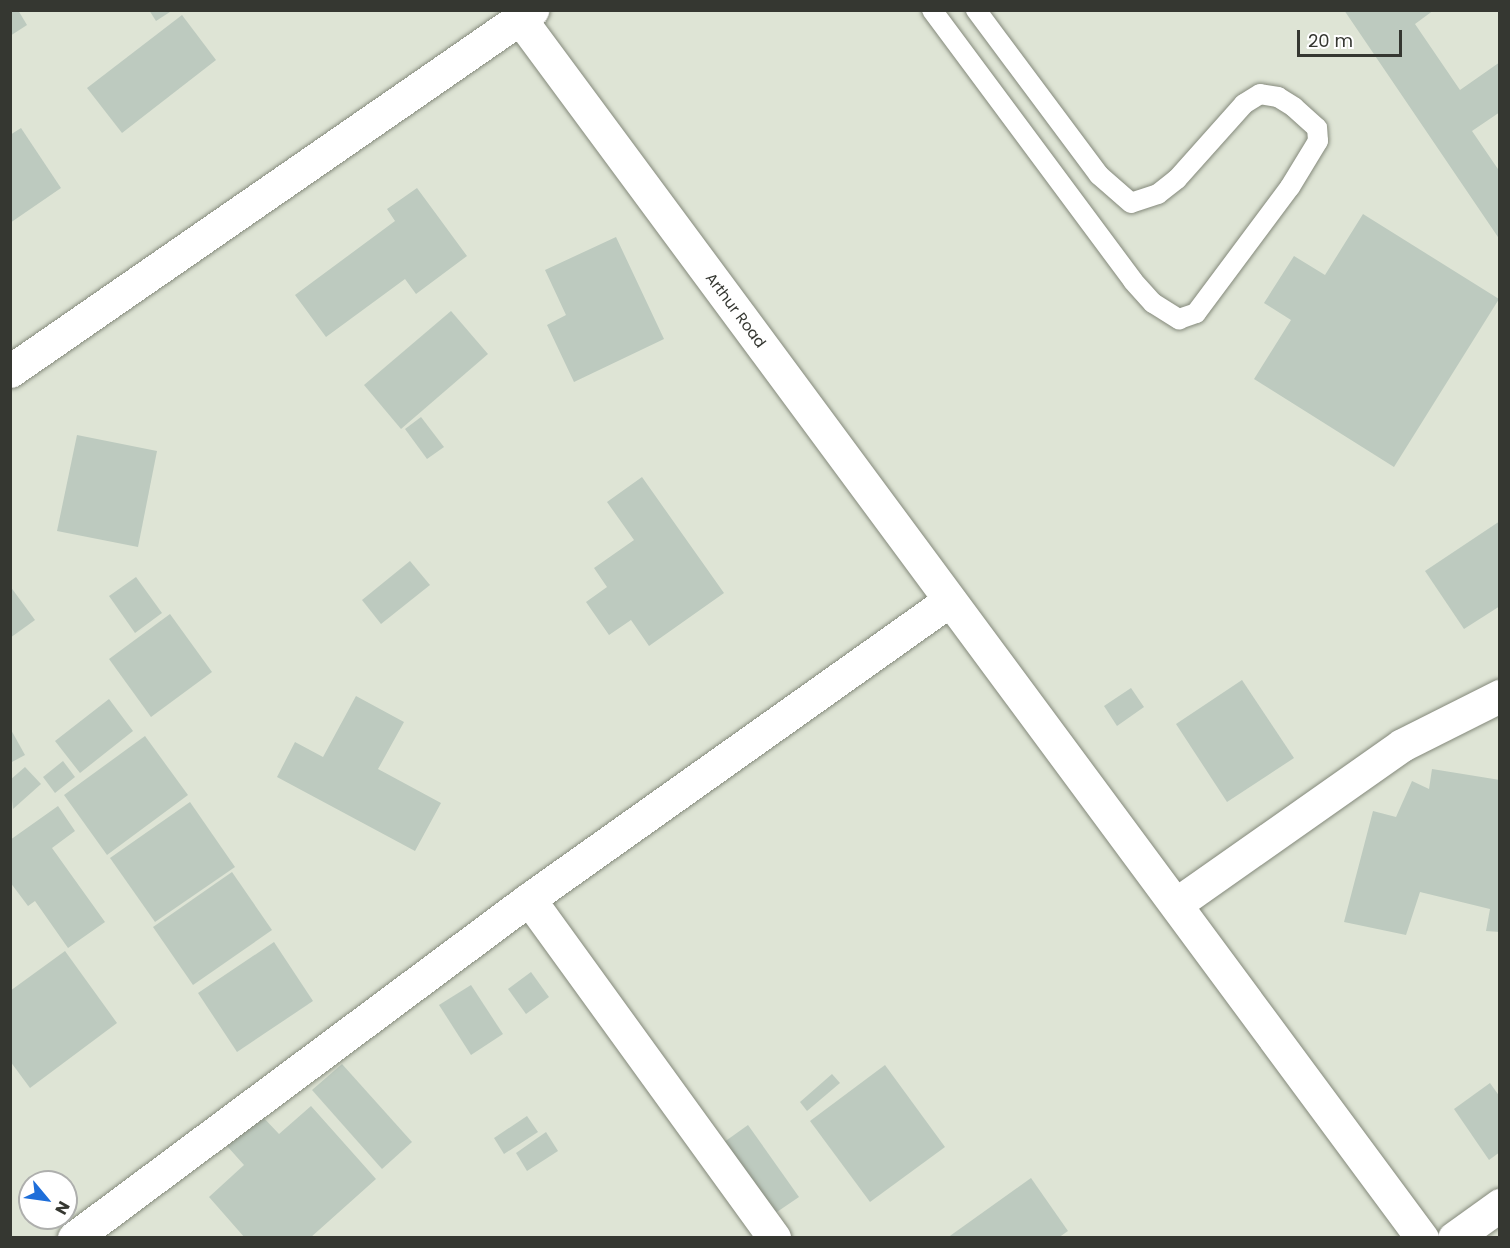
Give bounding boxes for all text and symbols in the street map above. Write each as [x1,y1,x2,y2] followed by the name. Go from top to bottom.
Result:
[1300,18,1405,56] scale bar
[1308,28,1353,53] text: 20 m
[702,269,770,351] street label: Arthur Road
[18,1170,78,1230] north arrow
[49,1197,75,1219] text: N

